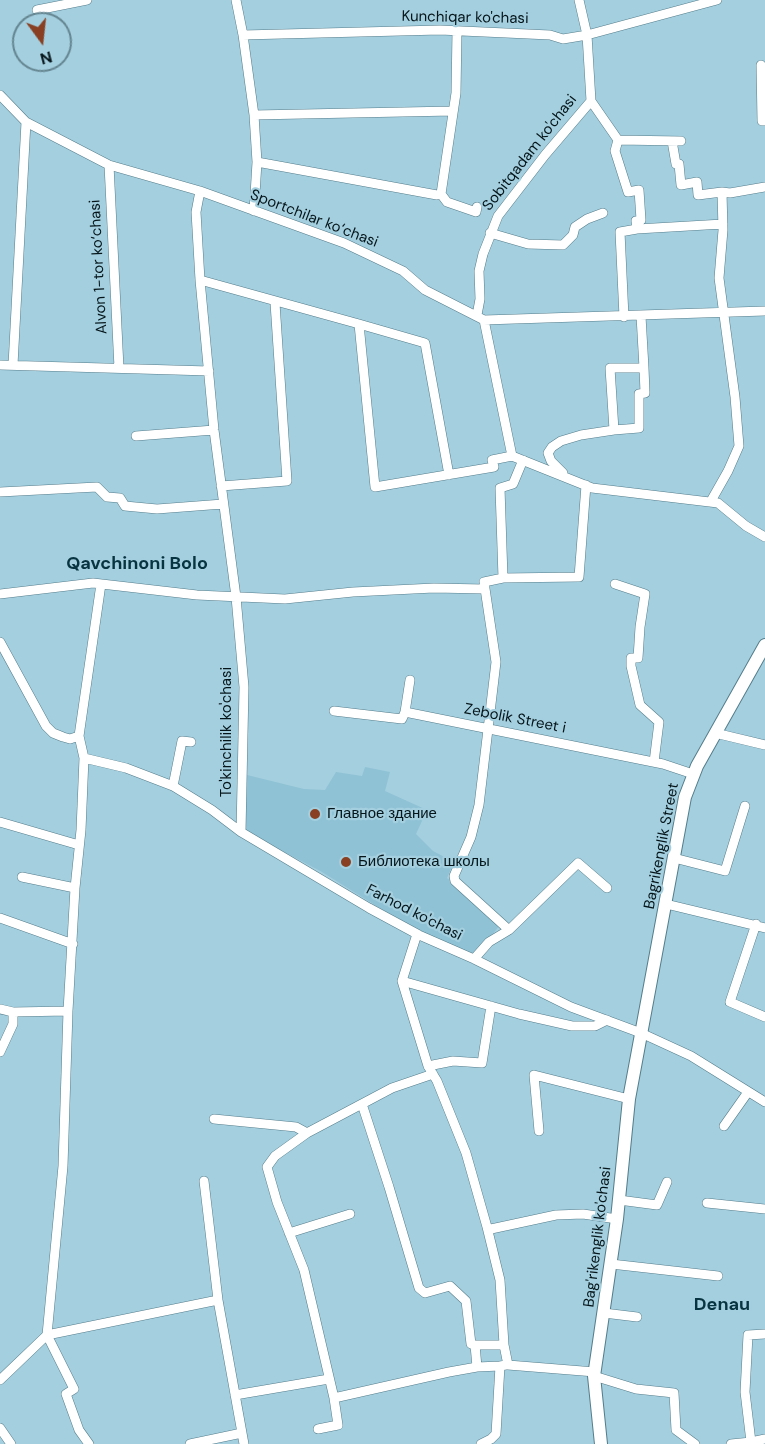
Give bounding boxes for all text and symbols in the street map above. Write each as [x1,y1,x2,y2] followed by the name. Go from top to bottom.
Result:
[401,8,529,28] street label: Kunchiqar ko'chasi
[12,12,72,72] north arrow
[38,46,55,70] text: N
[479,91,581,215] street label: Sobitqadam ko'chasi
[247,186,381,252] street label: Sportchilar ko‘chasi
[86,199,112,335] street label: Alvon 1-tor ko‘chasi
[66,553,208,575] district label: Qavchinoni Bolo
[218,667,236,797] street label: To'kinchilik ko'chasi
[462,700,568,738] street label: Zebolik Street i
[641,781,683,911] street label: Bagrikenglik Street
[327,805,437,823] place label: Главное здание
[308,807,322,821] marker: Главное здание
[358,853,490,871] place label: Библиотека школы
[339,855,353,869] marker: Библиотека школы
[363,881,465,945] street label: Farhod ko'chasi
[580,1166,616,1308] street label: Bag'rikenglik ko'chasi
[694,1294,750,1316] district label: Denau

